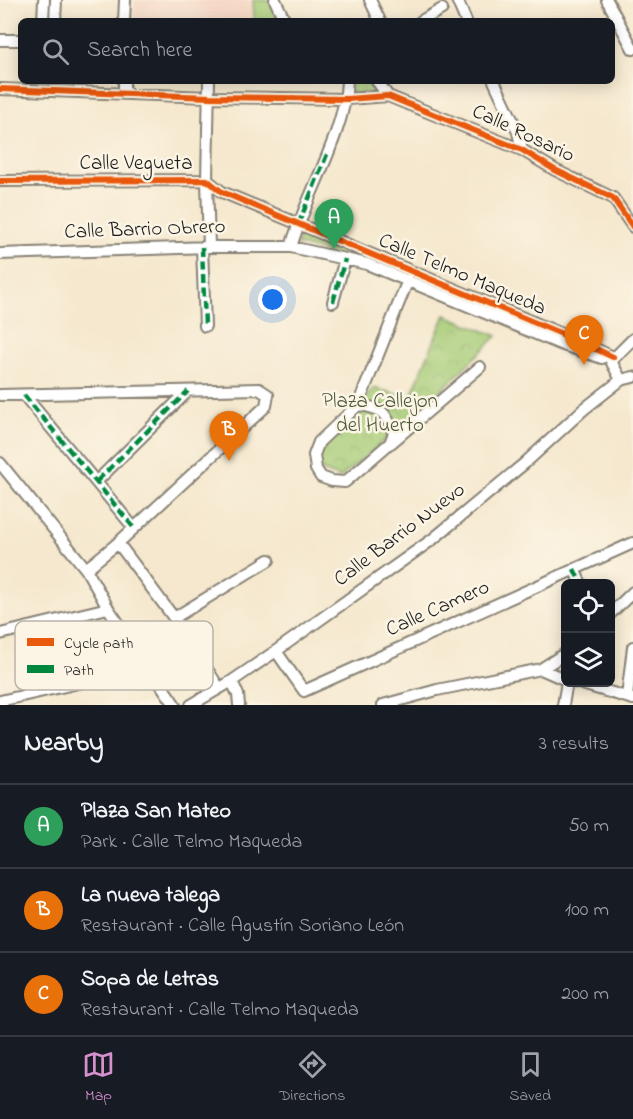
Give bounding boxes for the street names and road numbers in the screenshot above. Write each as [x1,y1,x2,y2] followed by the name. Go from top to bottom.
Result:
[467,97,579,171] street label: Calle Rosario
[79,149,193,181] street label: Calle Vegueta
[64,212,226,248] street label: Calle Barrio Obrero
[374,226,550,324] street label: Calle Telmo Maqueda
[328,476,472,594] street label: Calle Barrio Nuevo
[381,573,495,645] street label: Calle Camero

